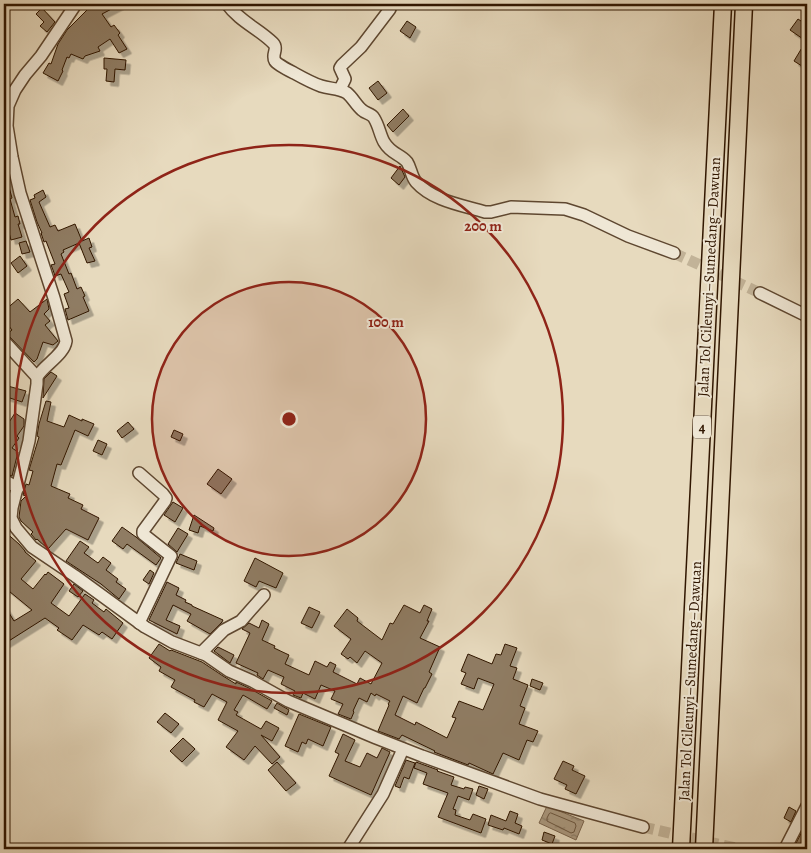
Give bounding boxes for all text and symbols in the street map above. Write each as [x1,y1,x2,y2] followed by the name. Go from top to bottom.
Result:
[693,156,725,398] street label: Jalan Tol Cileunyi–Sumedang–Dawuan
[464,216,502,236] text: 200 m
[368,312,404,332] text: 100 m
[280,410,298,428] centre of rings
[693,416,711,438] road number: 4
[674,560,706,802] street label: Jalan Tol Cileunyi–Sumedang–Dawuan

